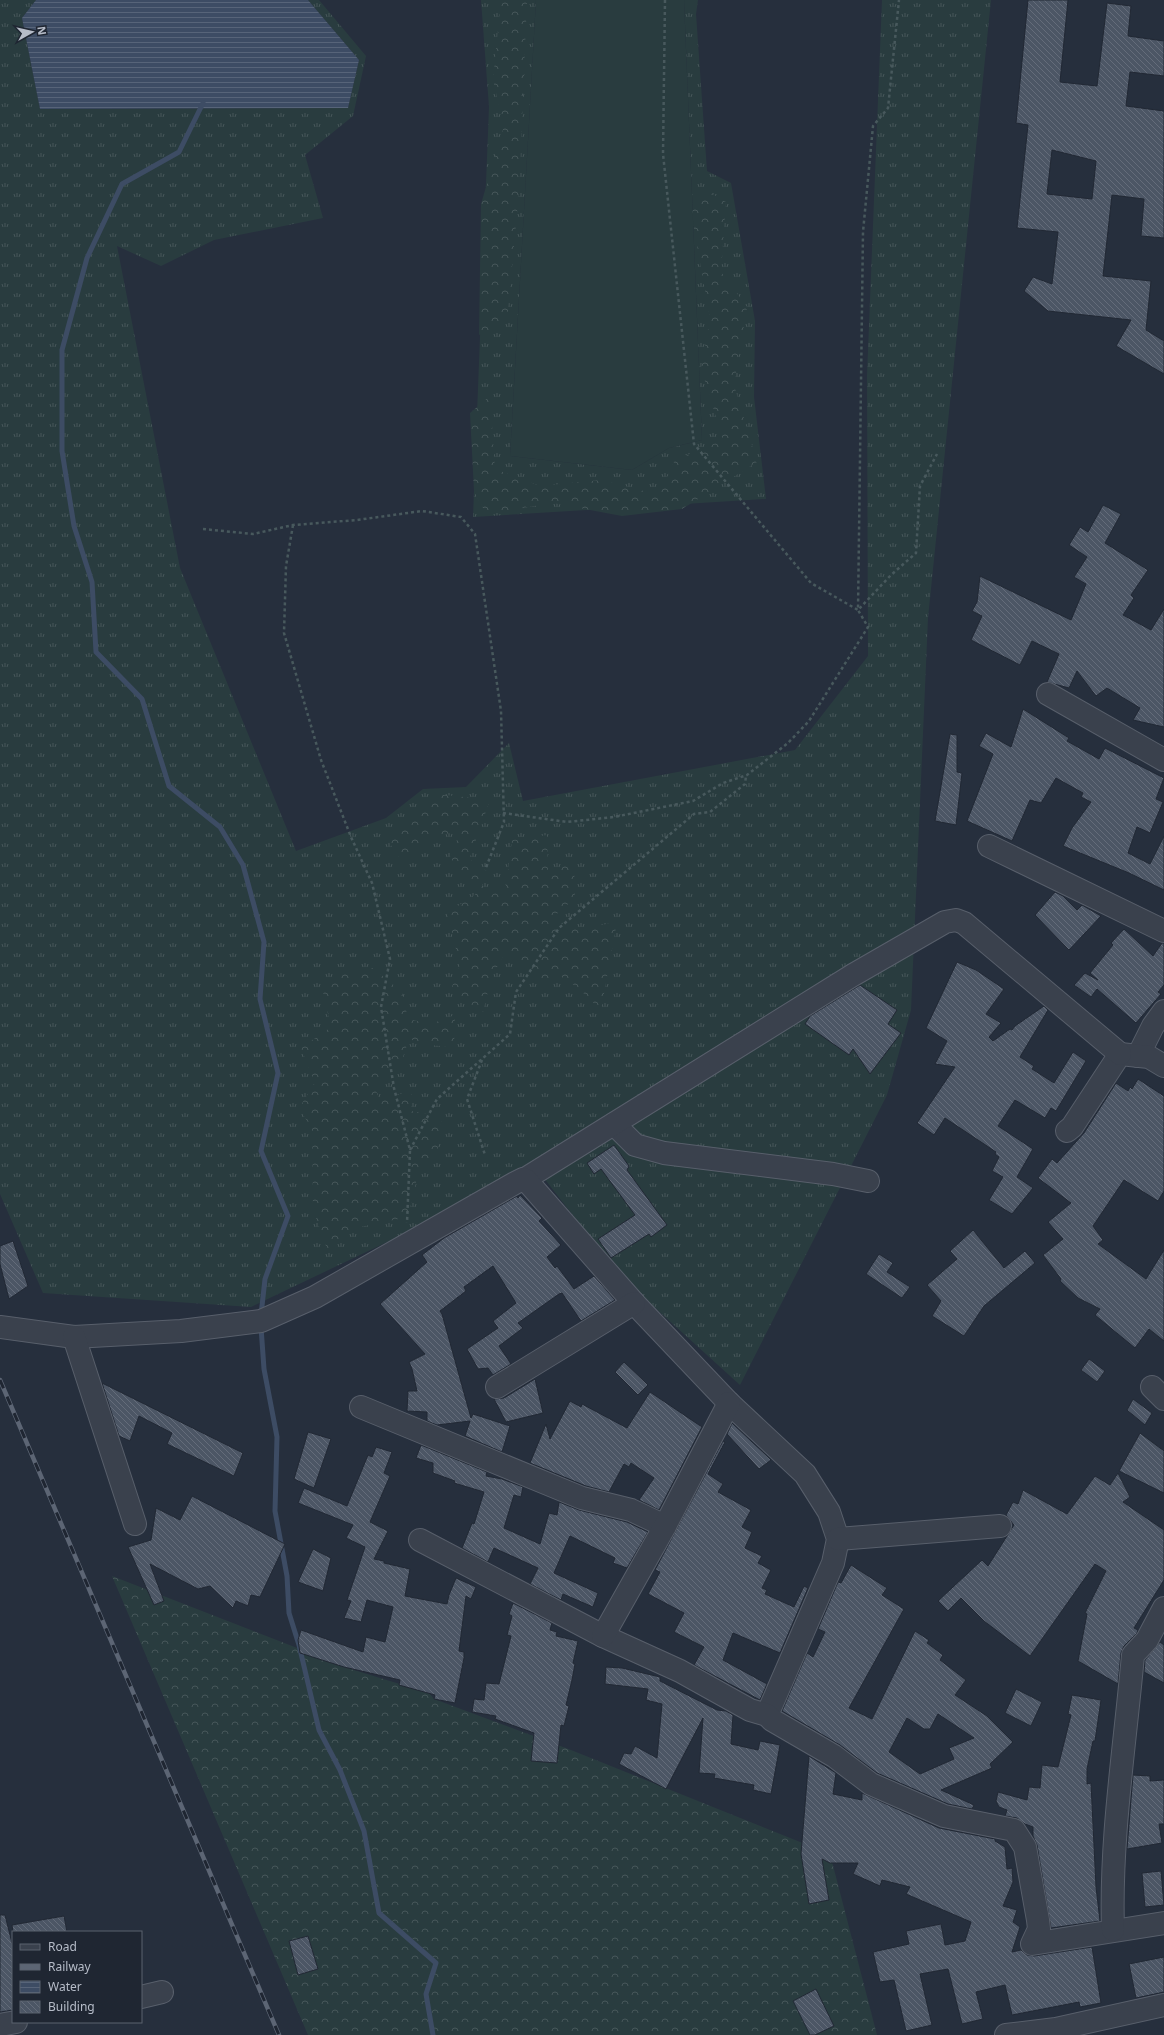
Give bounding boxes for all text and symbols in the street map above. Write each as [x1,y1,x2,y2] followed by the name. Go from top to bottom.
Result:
[12,12,52,52] north arrow
[34,25,50,36] text: N
[12,1931,142,2023] legend
[48,1938,77,1955] text: Road
[48,1958,92,1975] text: Railway
[48,1978,82,1995] text: Water
[48,1998,95,2015] text: Building

